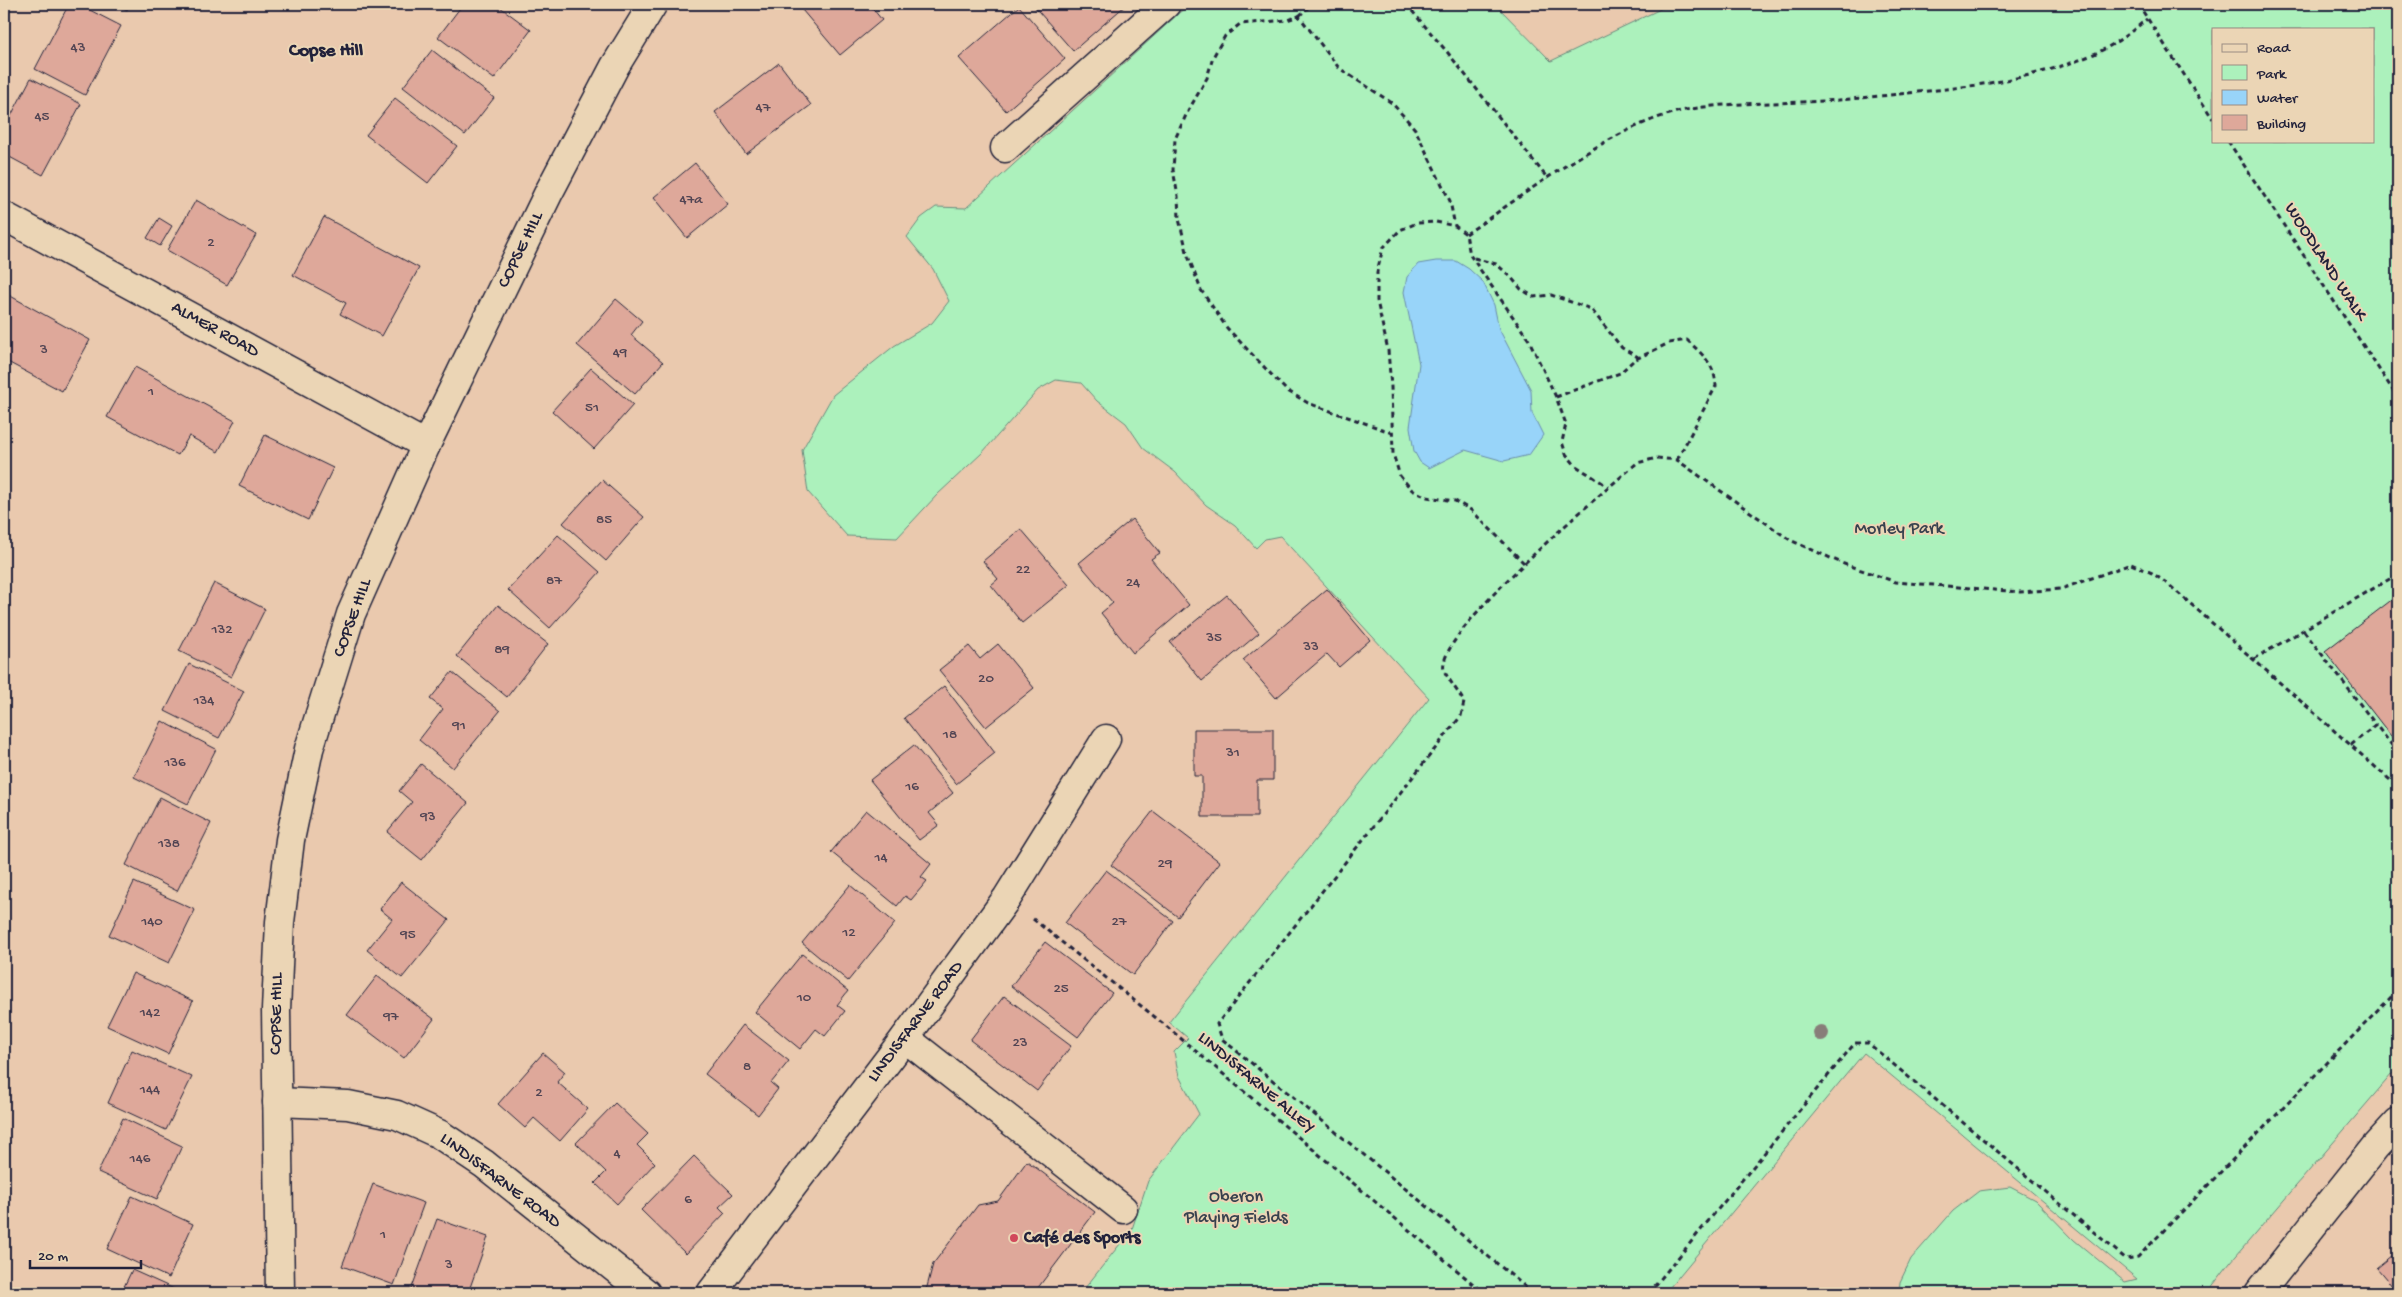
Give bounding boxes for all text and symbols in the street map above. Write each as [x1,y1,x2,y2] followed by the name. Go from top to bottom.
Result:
[2212,28,2374,142] legend
[71,39,86,57] house number: 43
[288,40,363,63] district label: Copse Hill
[2257,40,2291,58] text: Road
[2256,66,2287,84] text: Park
[2257,90,2299,108] text: Water
[756,99,772,117] house number: 47
[35,108,50,126] house number: 45
[2256,116,2306,134] text: Building
[679,191,703,209] house number: 47a
[2279,199,2372,327] street label: WOODLAND WALK
[494,207,549,292] street label: COPSE HILL
[207,234,215,252] house number: 2
[167,297,263,363] street label: ALMER ROAD
[39,341,48,359] house number: 3
[613,344,628,362] house number: 49
[147,383,154,401] house number: 1
[585,399,599,417] house number: 51
[596,511,612,529] house number: 85
[1855,519,1945,540] park label: Morley Park
[1016,561,1030,579] house number: 22
[546,572,563,590] house number: 87
[329,574,377,660] street label: COPSE HILL
[1126,574,1140,592] house number: 24
[210,621,233,639] house number: 132
[1205,629,1222,647] house number: 35
[1302,638,1319,656] house number: 33
[494,641,510,659] house number: 89
[978,670,994,688] house number: 20
[193,692,214,710] house number: 134
[451,717,466,735] house number: 91
[942,726,957,744] house number: 18
[1225,744,1240,762] house number: 31
[163,754,186,772] house number: 136
[904,778,919,796] house number: 16
[419,808,436,826] house number: 93
[157,835,180,853] house number: 138
[873,849,888,867] house number: 14
[1158,855,1173,873] house number: 29
[140,913,163,931] house number: 140
[1111,913,1128,931] house number: 27
[841,924,856,942] house number: 12
[399,926,416,944] house number: 95
[864,957,969,1087] street label: LINDISFARNE ROAD
[266,971,288,1055] street label: COPSE HILL
[1053,980,1069,998] house number: 25
[796,989,812,1007] house number: 10
[139,1004,160,1022] house number: 142
[382,1008,400,1026] house number: 97
[1193,1028,1319,1138] street label: LINDISFARNE ALLEY
[1012,1034,1028,1052] house number: 23
[743,1058,751,1076] house number: 8
[139,1081,160,1099] house number: 144
[535,1084,543,1102] house number: 2
[435,1129,565,1234] street label: LINDISFARNE ROAD
[613,1145,621,1163] house number: 4
[129,1150,151,1168] house number: 146
[1183,1187,1289,1229] park label: Oberon Playing Fields
[684,1191,692,1209] house number: 6
[379,1226,386,1244] house number: 1
[1023,1228,1142,1249] place label: Café des Sports
[1008,1232,1020,1244] marker: Café des Sports
[30,1237,141,1269] scale bar
[38,1248,68,1266] text: 20 m
[444,1256,453,1274] house number: 3

